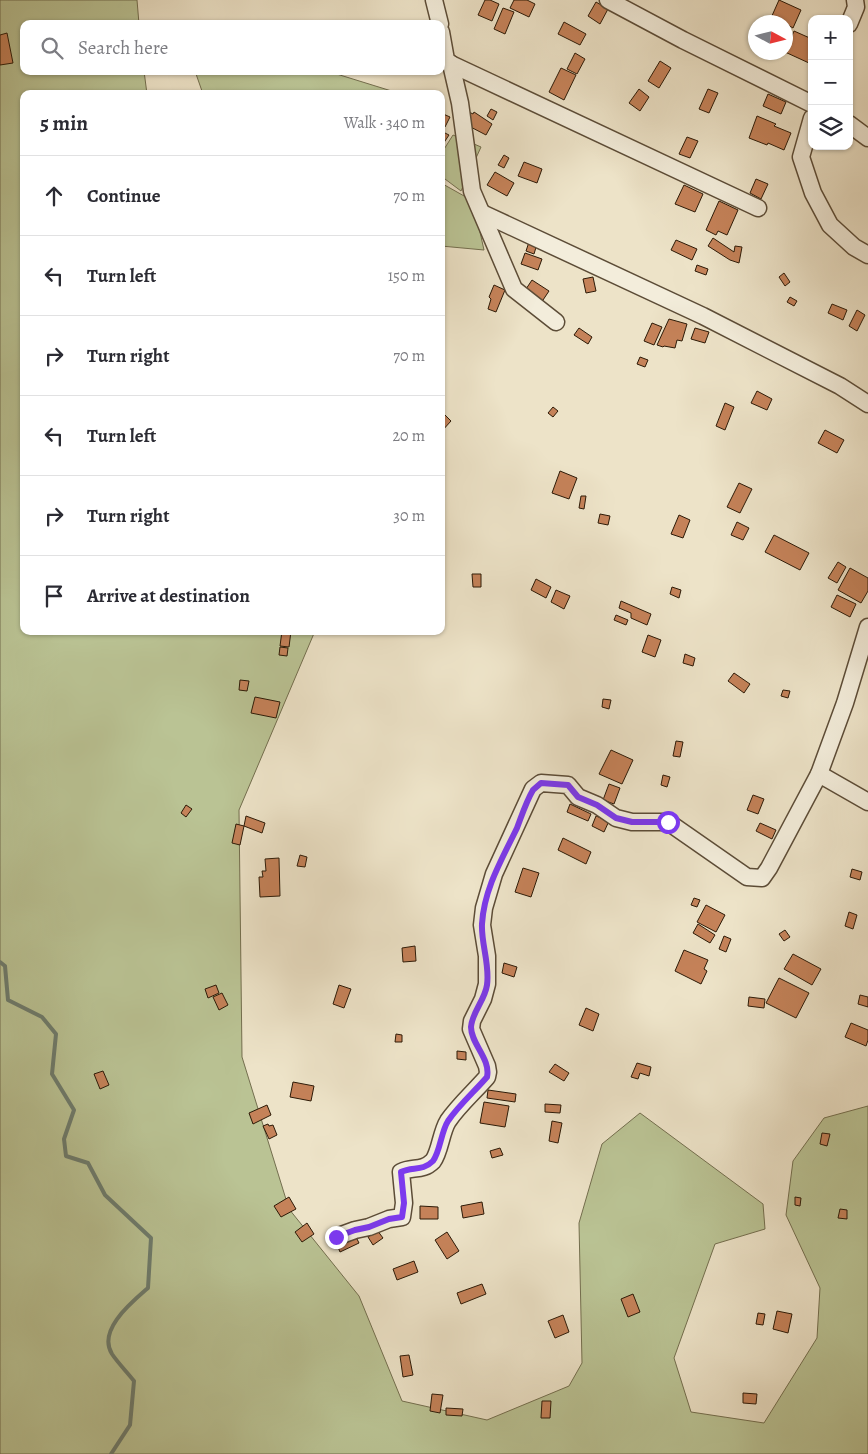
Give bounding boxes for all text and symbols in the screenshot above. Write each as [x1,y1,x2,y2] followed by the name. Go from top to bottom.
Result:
[748,15,793,60] north arrow
[808,15,853,150] map controls
[808,15,853,60] button: +
[20,20,445,75] search box
[38,34,66,62] icon: search
[78,35,168,61] text: Search here
[808,60,853,105] button: −
[808,105,853,150] button: layers
[40,109,88,137] text: 5 min
[344,112,425,134] text: Walk · 340 m
[40,182,68,210] icon: ahead
[87,183,161,209] text: Continue
[393,185,425,207] text: 70 m
[40,262,68,290] icon: left
[87,263,156,289] text: Turn left
[388,265,425,287] text: 150 m
[40,342,68,370] icon: right
[87,343,169,369] text: Turn right
[393,345,425,367] text: 70 m
[40,422,68,450] icon: left
[87,423,156,449] text: Turn left
[392,425,425,447] text: 20 m
[40,502,68,530] icon: right
[87,503,169,529] text: Turn right
[393,505,425,527] text: 30 m
[40,582,68,610] icon: arrive
[87,583,250,609] text: Arrive at destination
[657,811,680,834] route start
[325,1226,348,1249] route end

